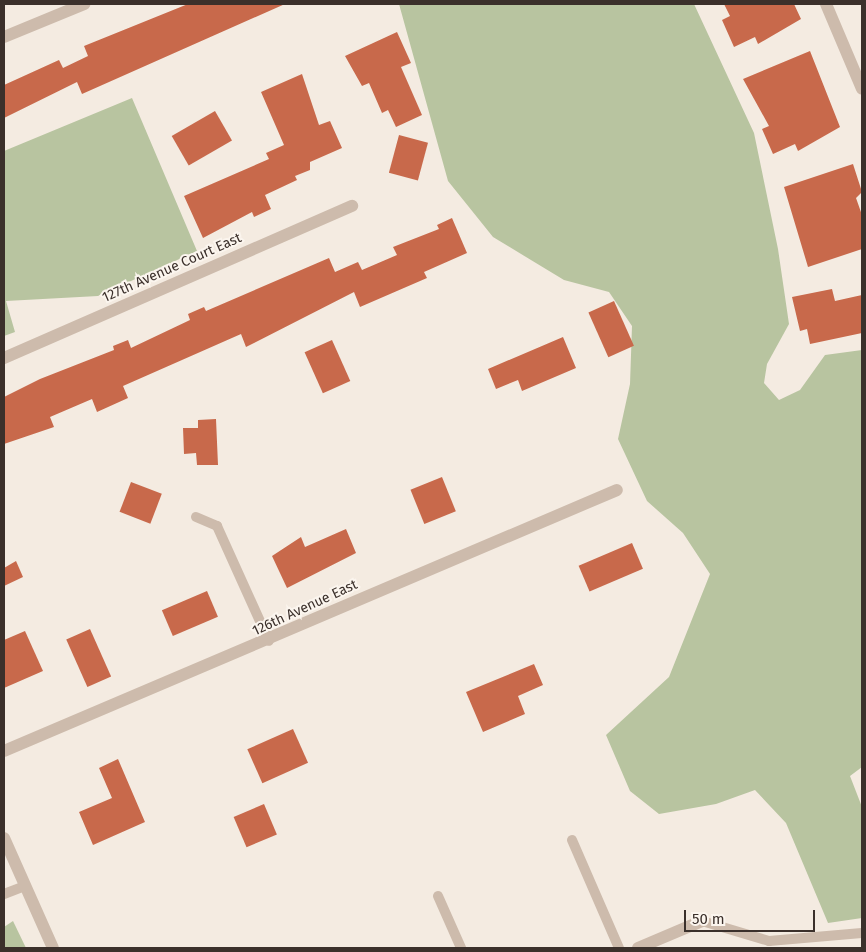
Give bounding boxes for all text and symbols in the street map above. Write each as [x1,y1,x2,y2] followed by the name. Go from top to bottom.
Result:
[100,230,244,306] street label: 127th Avenue Court East
[250,576,360,640] street label: 126th Avenue East
[686,900,817,932] scale bar
[692,910,725,928] text: 50 m

